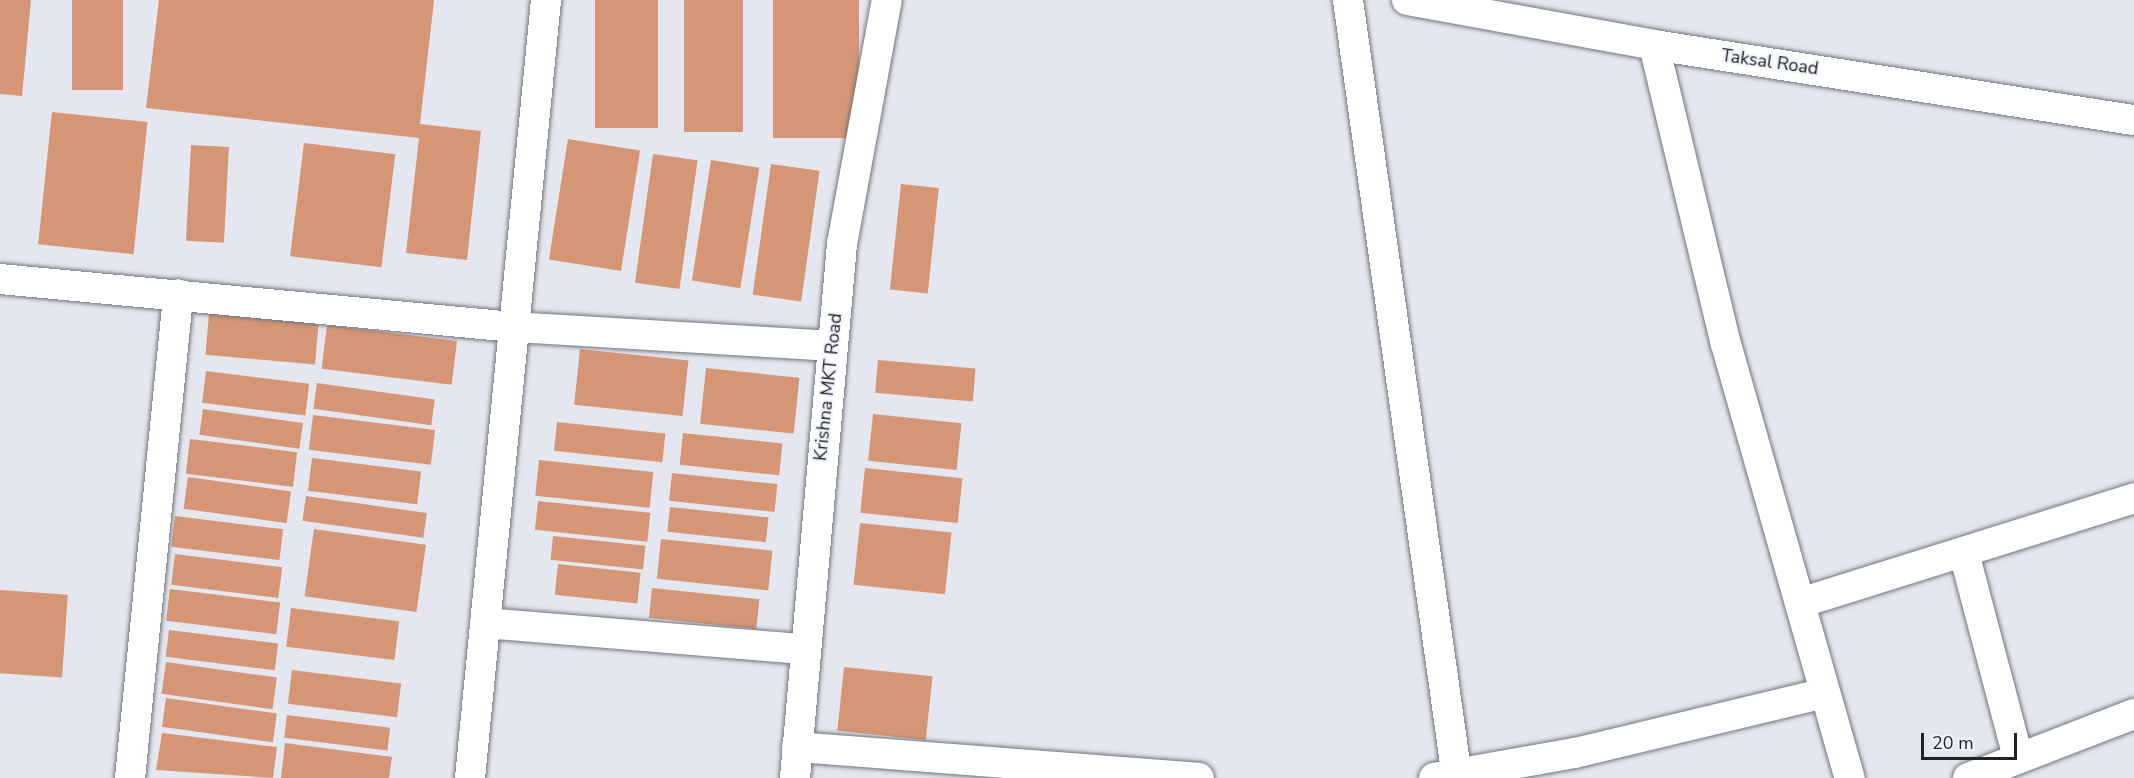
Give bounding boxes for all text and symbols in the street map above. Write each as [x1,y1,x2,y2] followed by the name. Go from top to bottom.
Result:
[1720,44,1820,80] street label: Taksal Road
[809,312,847,462] street label: Krishna MKT Road
[1924,721,2020,759] scale bar
[1932,731,1974,755] text: 20 m

